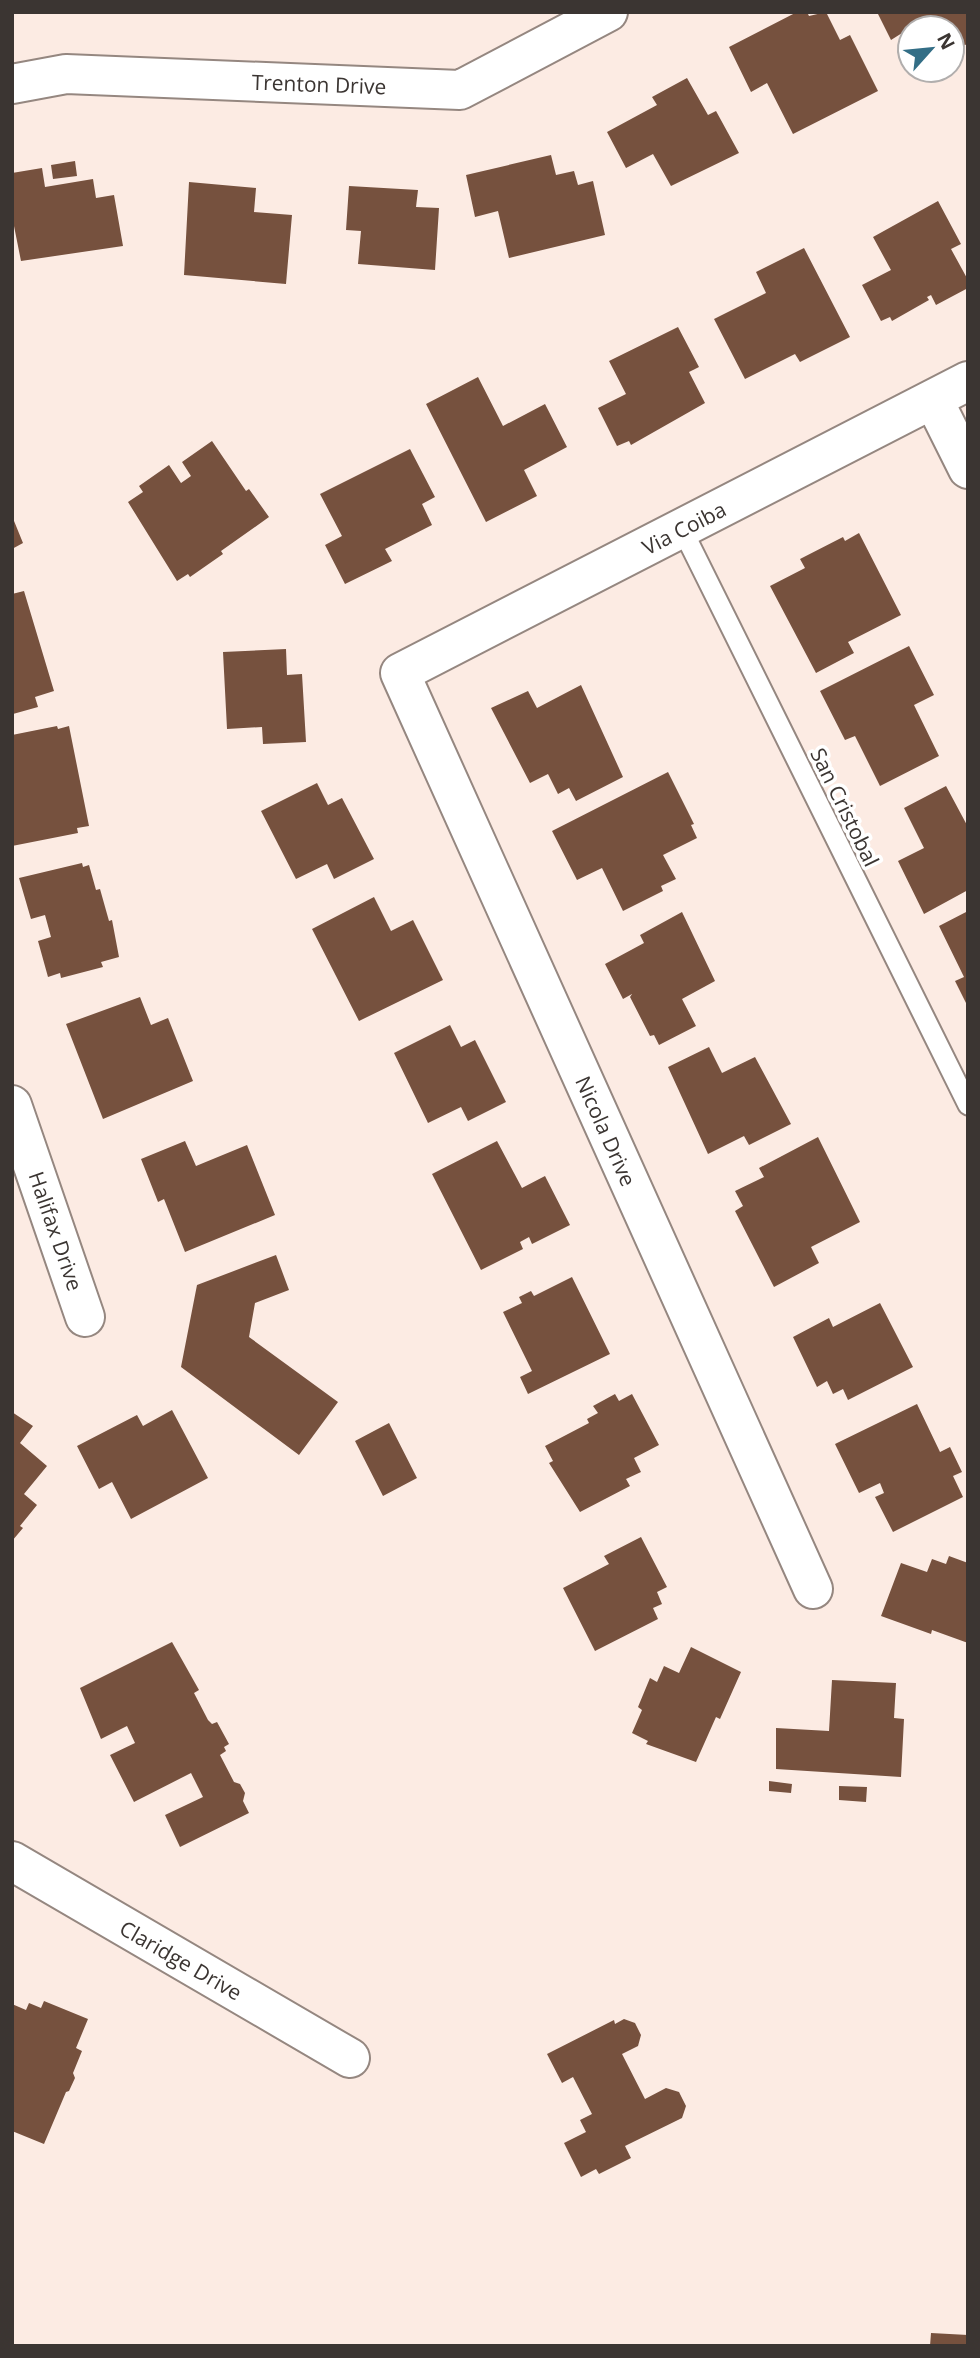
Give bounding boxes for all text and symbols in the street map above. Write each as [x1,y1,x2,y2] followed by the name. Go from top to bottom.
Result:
[896,14,966,84] north arrow
[931,28,961,54] text: N
[251,68,387,100] street label: Trenton Drive
[637,495,731,561] street label: Via Coiba
[804,743,886,871] street label: San Cristobal
[569,1072,643,1190] street label: Nicola Drive
[23,1168,89,1294] street label: Halifax Drive
[115,1914,247,2006] street label: Claridge Drive

